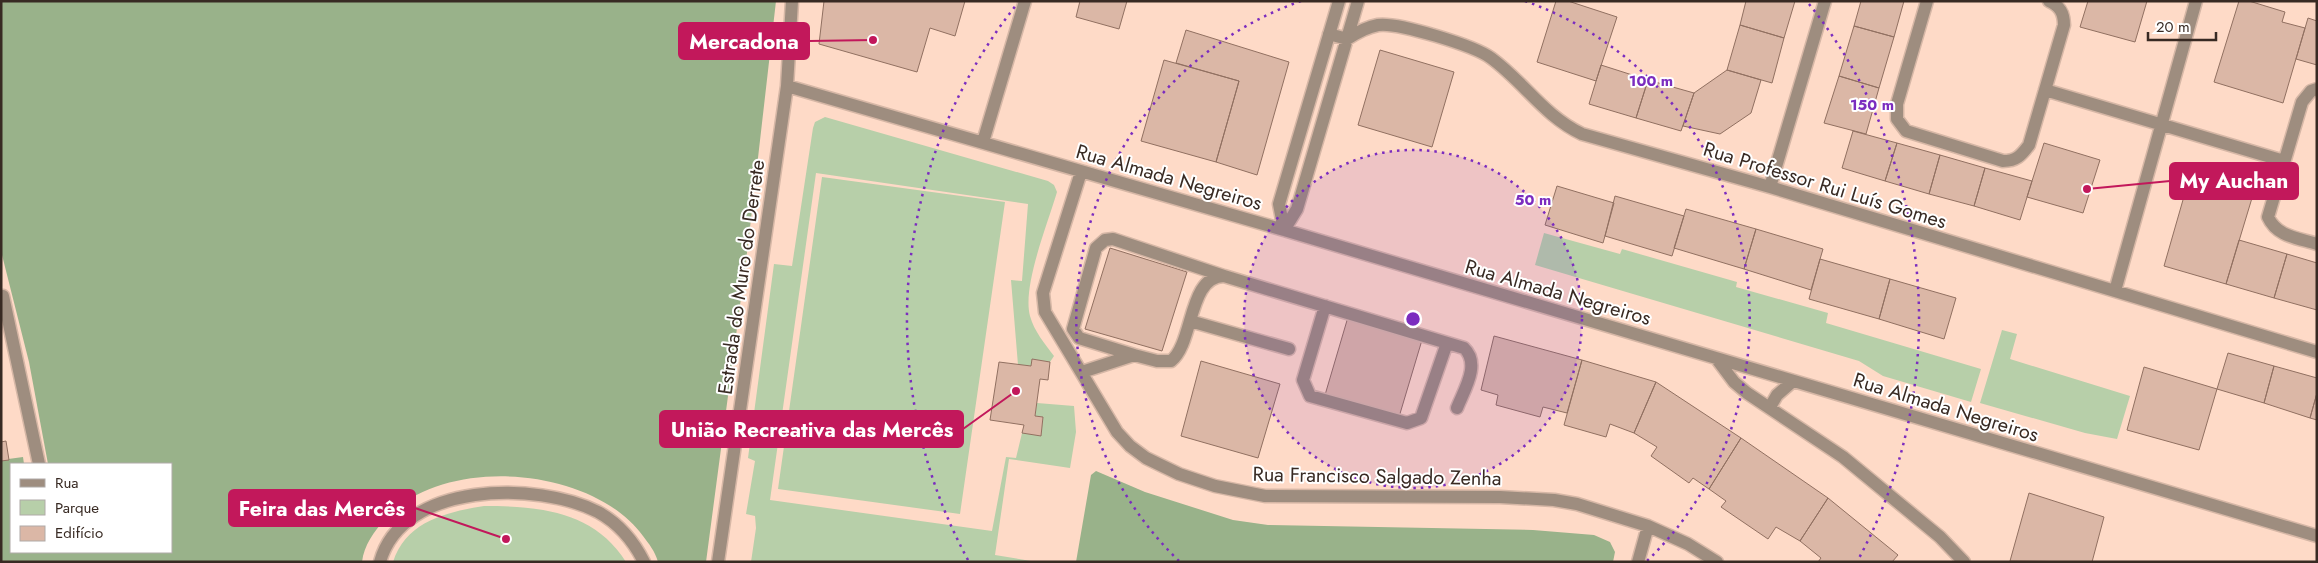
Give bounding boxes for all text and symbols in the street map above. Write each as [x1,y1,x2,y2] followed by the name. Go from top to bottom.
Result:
[2148,10,2216,42] scale bar
[2156,16,2190,38] text: 20 m
[679,23,809,59] callout: Mercadona
[689,27,799,57] text: Mercadona
[1629,70,1673,92] text: 100 m
[1850,94,1894,116] text: 150 m
[1700,135,1950,236] street label: Rua Professor Rui Luís Gomes
[1073,137,1265,218] street label: Rua Almada Negreiros
[711,158,772,396] street label: Estrada do Muro do Derrete
[2170,163,2298,199] callout: My Auchan
[2180,166,2288,196] text: My Auchan
[1515,189,1551,211] text: 50 m
[1462,252,1654,333] street label: Rua Almada Negreiros
[1404,310,1422,328] centre of rings
[1850,366,2042,449] street label: Rua Almada Negreiros
[660,411,963,447] callout: União Recreativa das Mercês
[671,415,954,445] text: União Recreativa das Mercês
[1252,460,1502,493] street label: Rua Francisco Salgado Zenha
[10,463,172,553] legend
[55,472,79,494] text: Rua
[229,490,415,526] callout: Feira das Mercês
[239,494,406,524] text: Feira das Mercês
[55,497,99,519] text: Parque
[55,522,103,544] text: Edifício

